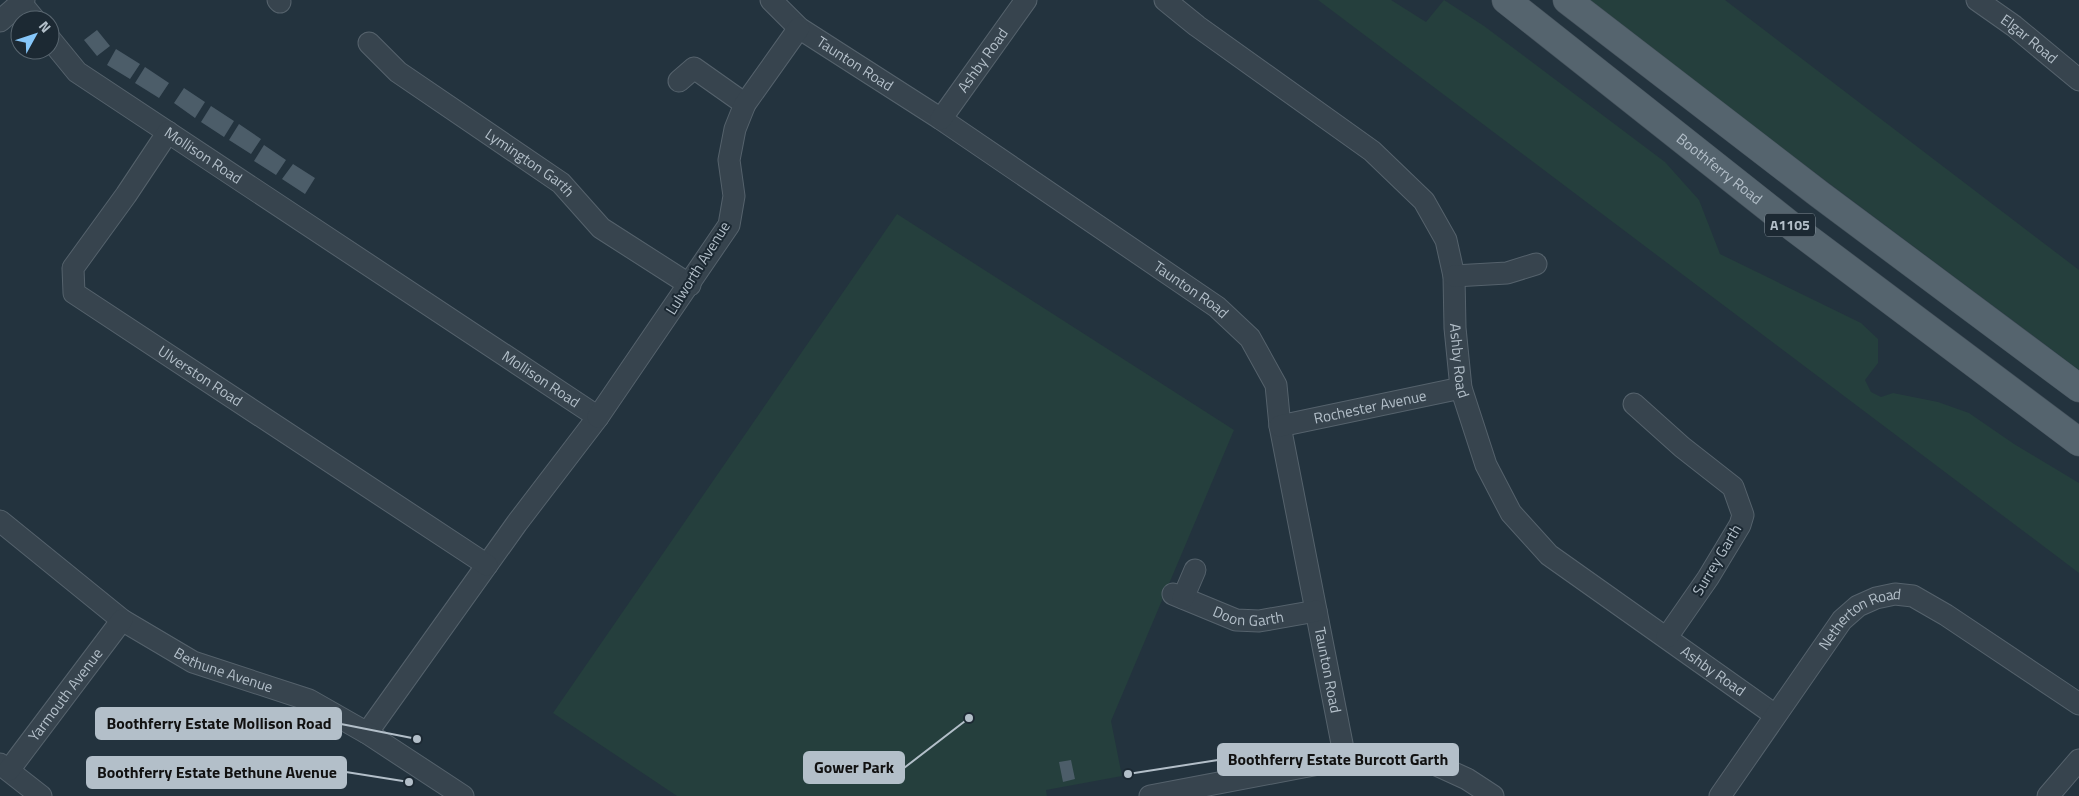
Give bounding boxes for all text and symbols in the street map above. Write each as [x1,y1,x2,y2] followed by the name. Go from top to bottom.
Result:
[1996,8,2063,69] street label: Elgar Road
[10,10,60,60] north arrow
[34,16,57,37] text: N
[951,23,1014,97] street label: Ashby Road
[812,30,898,97] street label: Taunton Road
[160,121,247,189] street label: Mollison Road
[481,123,580,202] street label: Lymington Garth
[1672,127,1768,210] street label: Boothferry Road
[1765,214,1815,236] road number: A1105
[660,216,736,319] street label: Lulworth Avenue
[1149,255,1234,323] street label: Taunton Road
[1444,323,1476,401] street label: Ashby Road
[154,339,247,412] street label: Ulverston Road
[498,344,585,413] street label: Mollison Road
[1312,384,1428,430] street label: Rochester Avenue
[1686,520,1747,600] street label: Surrey Garth
[1812,582,1902,655] street label: Netherton Road
[1209,600,1285,632] street label: Doon Garth
[1308,625,1348,715] street label: Taunton Road
[1676,640,1750,702] street label: Ashby Road
[170,641,276,698] street label: Bethune Avenue
[22,643,108,746] street label: Yarmouth Avenue
[96,708,341,739] callout: Boothferry Estate Mollison Road
[106,711,332,735] text: Boothferry Estate Mollison Road
[1218,744,1458,775] callout: Boothferry Estate Burcott Garth
[1228,747,1448,771] text: Boothferry Estate Burcott Garth
[804,752,904,783] callout: Gower Park
[814,755,895,779] text: Gower Park
[87,757,346,788] callout: Boothferry Estate Bethune Avenue
[97,760,337,784] text: Boothferry Estate Bethune Avenue

